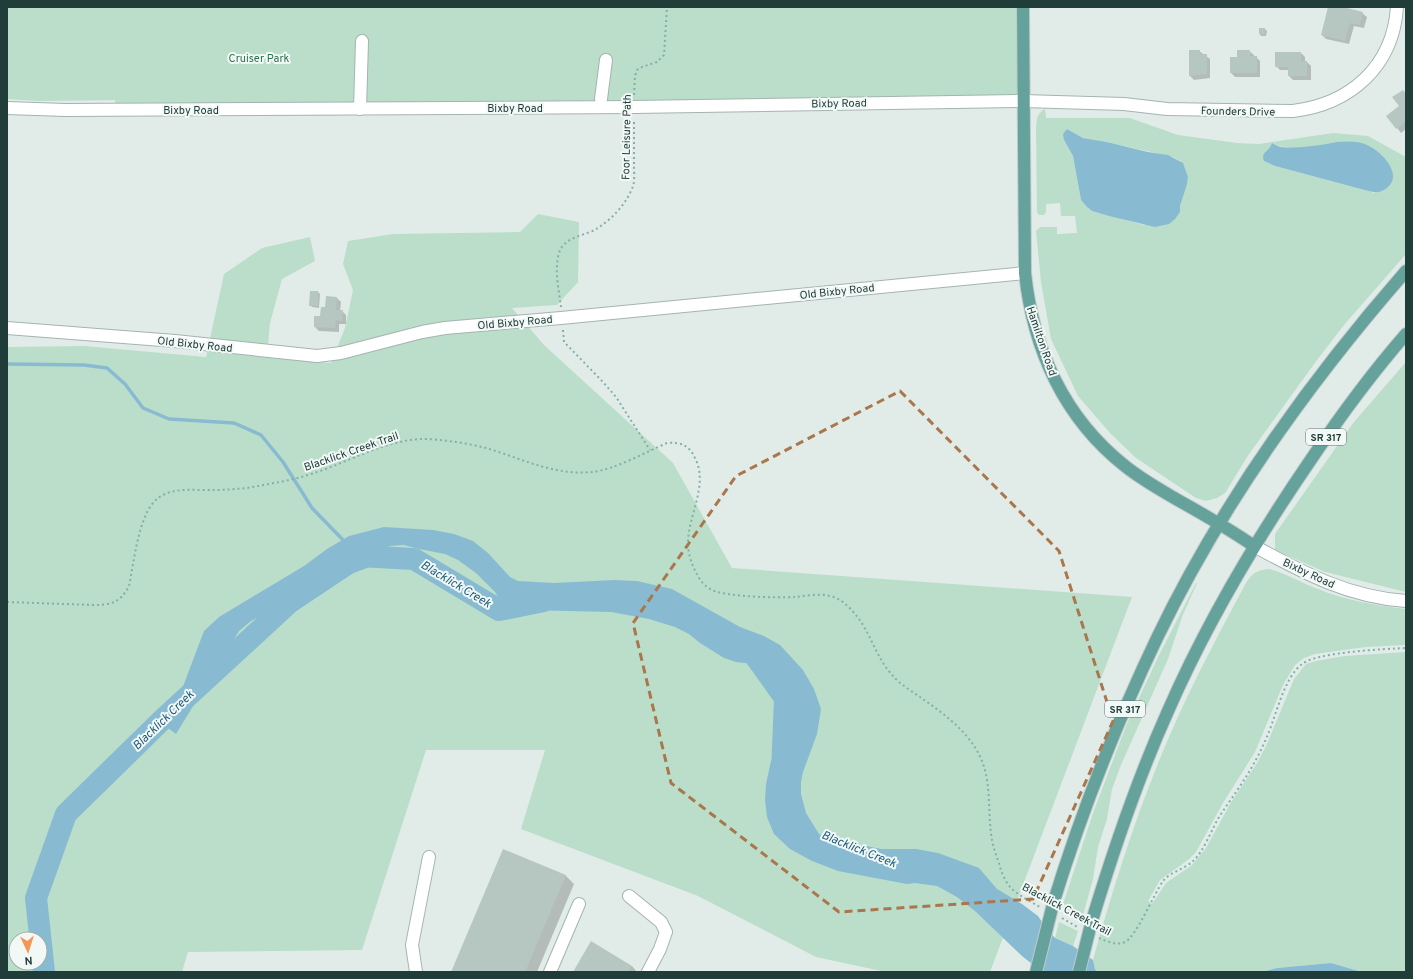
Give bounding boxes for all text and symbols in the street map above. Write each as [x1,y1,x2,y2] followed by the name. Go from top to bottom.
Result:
[229,52,290,66] park label: Cruiser Park
[619,94,635,180] street label: Foor Leisure Path
[811,97,867,111] street label: Bixby Road
[487,102,543,116] street label: Bixby Road
[163,104,219,118] street label: Bixby Road
[1201,104,1275,120] street label: Founders Drive
[799,281,875,303] street label: Old Bixby Road
[1023,305,1060,378] street label: Hamilton Road
[477,313,553,333] street label: Old Bixby Road
[157,334,233,356] street label: Old Bixby Road
[302,429,400,475] street label: Blacklick Creek Trail
[1306,429,1346,445] road number: SR 317
[1280,556,1337,592] street label: Bixby Road
[417,558,494,613] water label: Blacklick Creek
[130,687,198,754] water label: Blacklick Creek
[1105,701,1145,717] road number: SR 317
[819,828,899,873] water label: Blacklick Creek
[1019,880,1114,939] street label: Blacklick Creek Trail
[8,931,48,971] north arrow
[24,953,33,967] text: N

